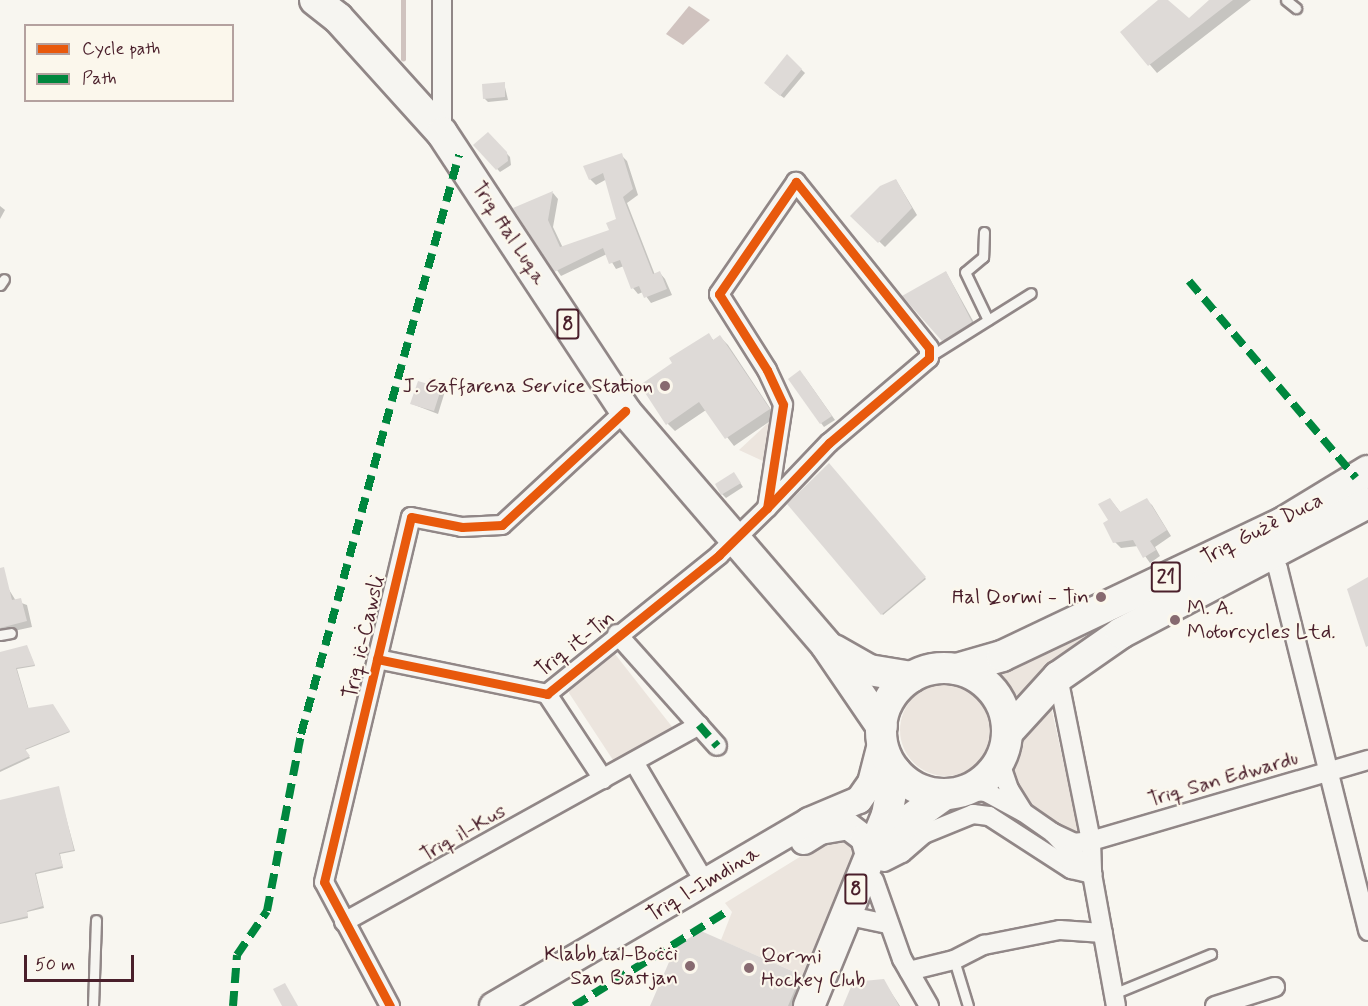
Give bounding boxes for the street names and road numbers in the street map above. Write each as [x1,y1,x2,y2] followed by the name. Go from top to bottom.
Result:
[466,176,552,290] street label: Triq Ħal Luqa
[556,307,580,341] road number: 8
[1197,487,1327,571] street label: Triq Ġużè Duca
[1150,560,1182,594] road number: 21
[338,573,390,701] street label: Triq iċ-Ċawsli
[530,605,620,683] street label: Triq it-Tin
[1144,745,1302,813] street label: Triq San Edwardu
[416,798,510,868] street label: Triq il-Kus
[642,840,764,928] street label: Triq l-Imdina
[844,872,868,906] road number: 8

